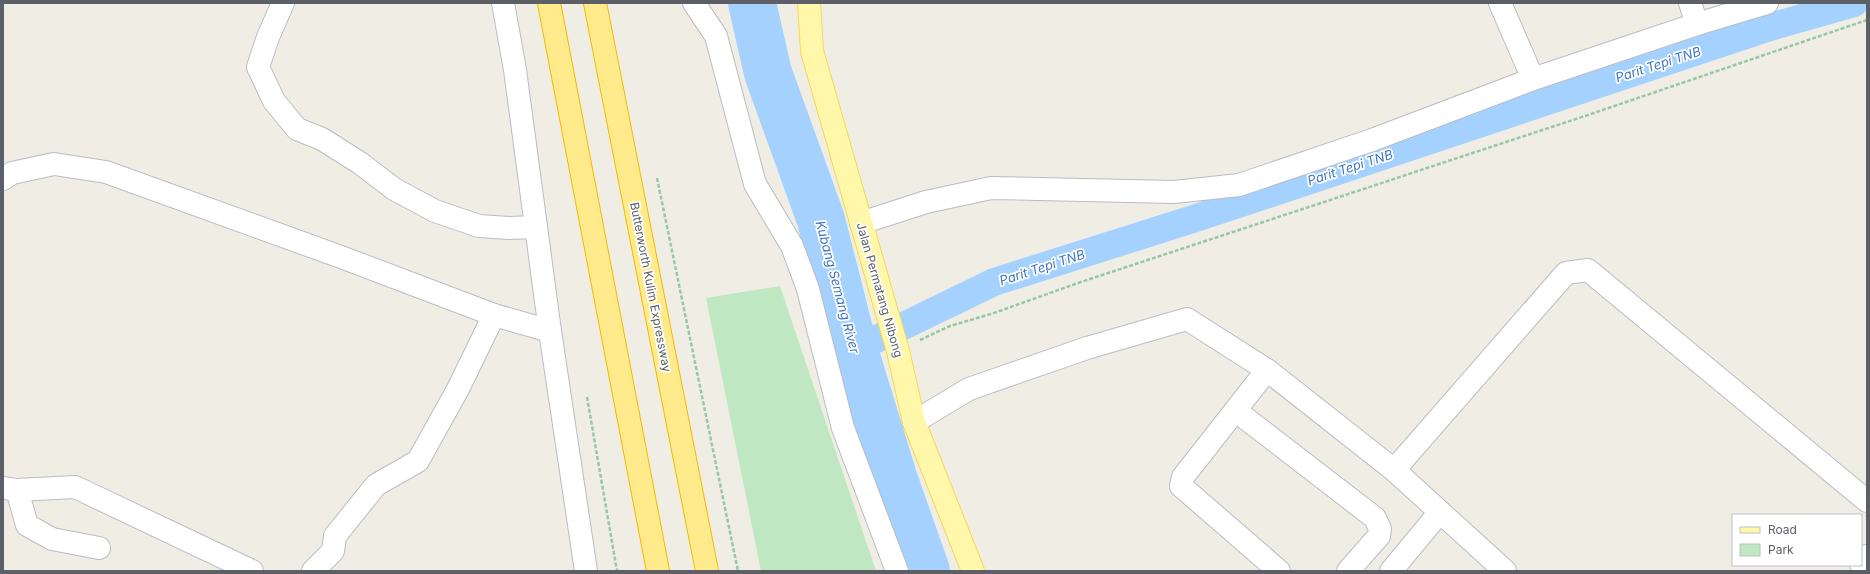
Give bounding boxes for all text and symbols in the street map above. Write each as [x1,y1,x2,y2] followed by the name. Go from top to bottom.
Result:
[1613,43,1703,85] water label: Parit Tepi TNB
[1305,146,1395,188] water label: Parit Tepi TNB
[627,201,675,373] street label: Butterworth Kulim Expressway
[813,219,864,356] water label: Kubang Semang River
[854,221,906,359] street label: Jalan Permatang Nibong
[997,246,1087,288] water label: Parit Tepi TNB
[1732,514,1862,566] legend
[1768,522,1797,537] text: Road
[1768,542,1794,557] text: Park

